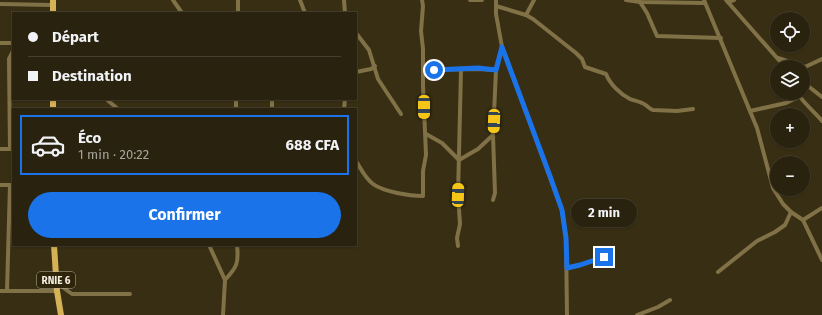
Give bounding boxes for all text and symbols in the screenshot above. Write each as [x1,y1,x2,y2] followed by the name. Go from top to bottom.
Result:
[770,12,810,196] map controls
[770,12,810,52] button: locate
[52,28,99,46] text: Départ
[770,60,810,100] button: layers
[425,61,443,79] route start
[52,67,132,85] text: Destination
[418,95,430,119] car
[770,108,810,148] button: +
[488,109,500,133] car
[30,127,66,163] icon: car
[78,129,101,147] text: Éco
[286,136,339,154] text: 688 CFA
[78,147,149,162] text: 1 min · 20:22
[770,156,810,196] button: −
[452,183,464,207] car
[28,192,341,238] button: Confirmer
[571,199,637,227] callout: 2 min
[588,205,620,220] text: 2 min
[595,248,613,266] route end
[37,272,75,288] road number: RNIE 6

